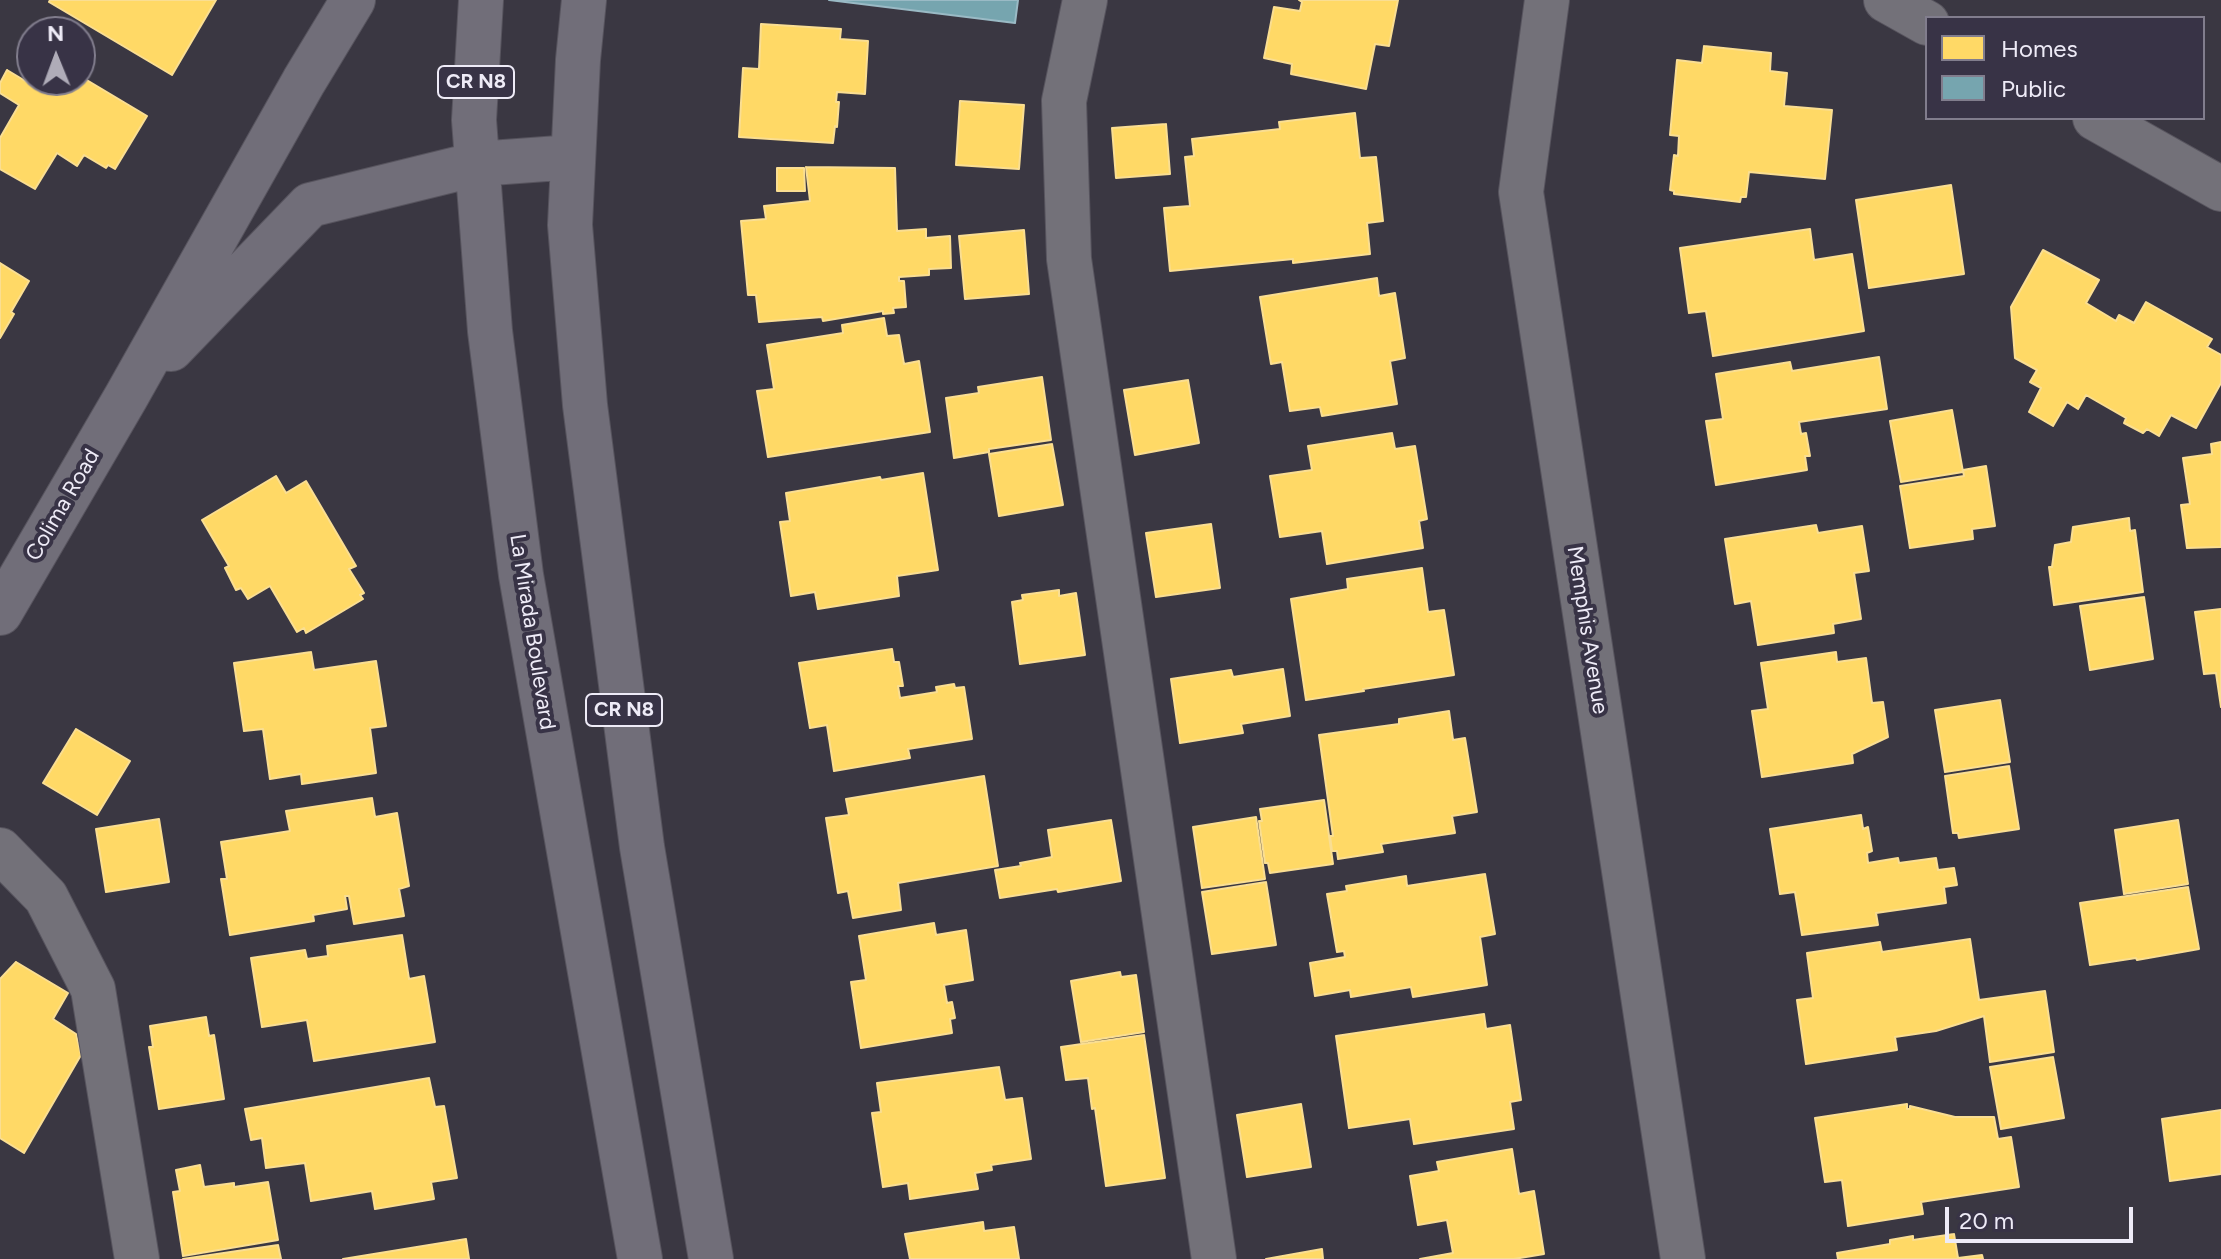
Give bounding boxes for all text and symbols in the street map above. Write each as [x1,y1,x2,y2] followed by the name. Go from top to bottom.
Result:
[16,16,96,96] north arrow
[1925,16,2205,120] legend
[47,20,64,47] text: N
[2001,34,2078,63] text: Homes
[438,66,514,98] road number: CR N8
[2001,74,2066,103] text: Public
[20,444,106,566] street label: Colima Road
[503,532,561,732] street label: La Mirada Boulevard
[1561,544,1613,716] street label: Memphis Avenue
[586,694,662,726] road number: CR N8
[1949,1191,2137,1241] scale bar
[1959,1206,2014,1235] text: 20 m

